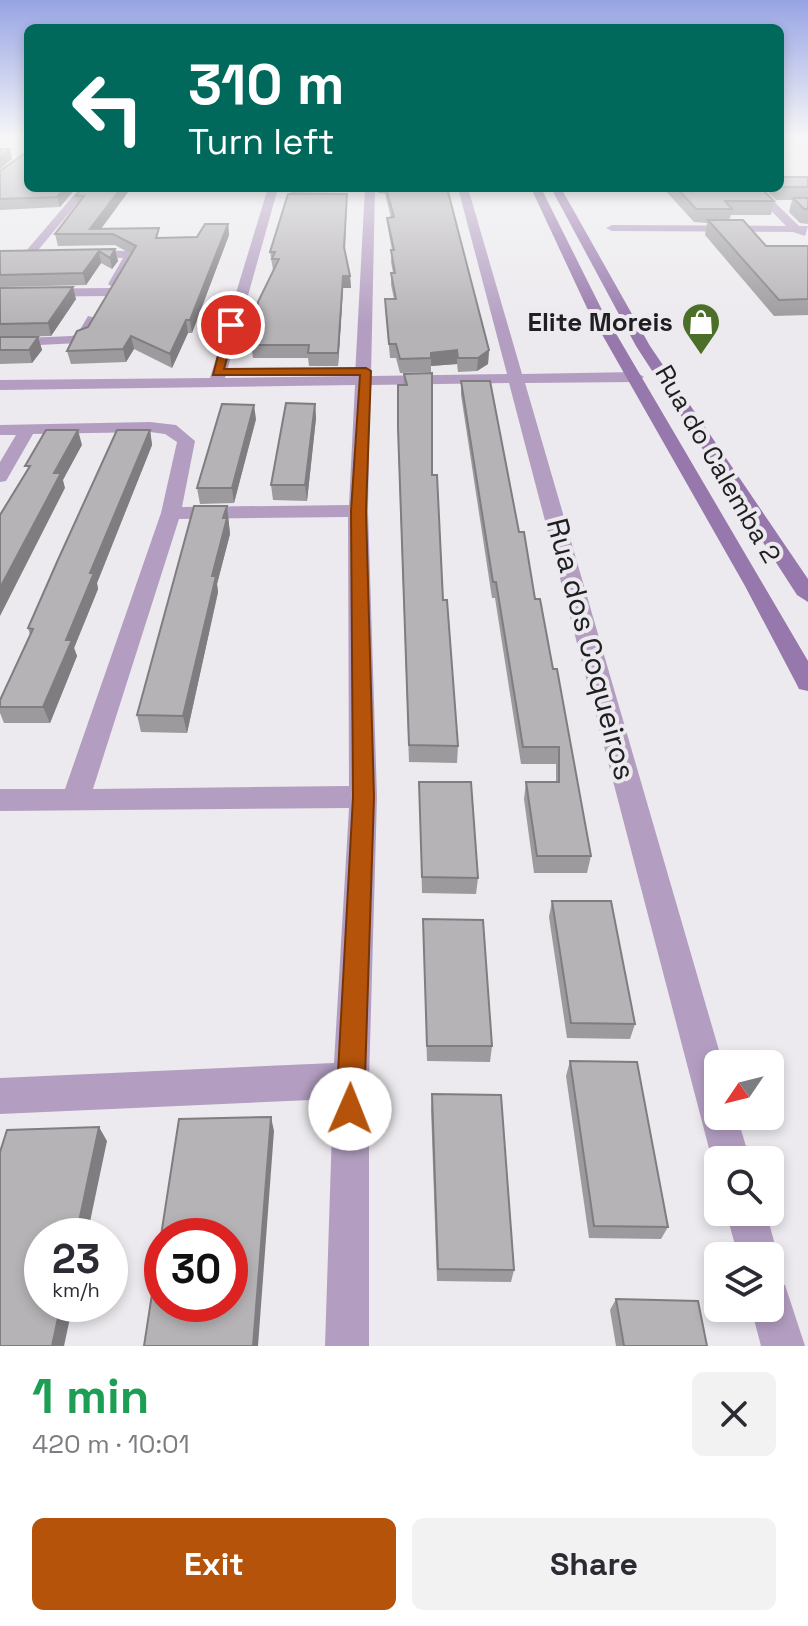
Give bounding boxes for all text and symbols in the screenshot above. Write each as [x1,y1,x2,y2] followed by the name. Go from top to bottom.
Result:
[188,49,345,120] text: 310 m
[56,56,160,160] icon: left
[188,119,335,165] text: Turn left
[197,291,265,359] pin
[680,301,722,356] shop icon: Elite Moreis
[209,303,253,347] icon: arrive
[528,305,673,339] place label: Elite Moreis
[647,359,789,569] street label: Rua do Calemba 2
[538,514,645,784] street label: Rua dos Coqueiros
[704,1050,784,1130] north arrow
[704,1050,784,1322] map controls
[308,1067,392,1151] position arrow
[704,1146,784,1226] button: search
[144,1218,248,1322] speed limit sign: 30
[52,1234,100,1285] text: 23
[704,1242,784,1322] button: layers
[52,1277,100,1303] text: km/h
[32,1366,149,1427] text: 1 min
[692,1372,776,1456] button: close
[32,1427,190,1461] text: 420 m · 10:01
[32,1518,396,1610] button: Exit
[412,1518,776,1610] button: Share

